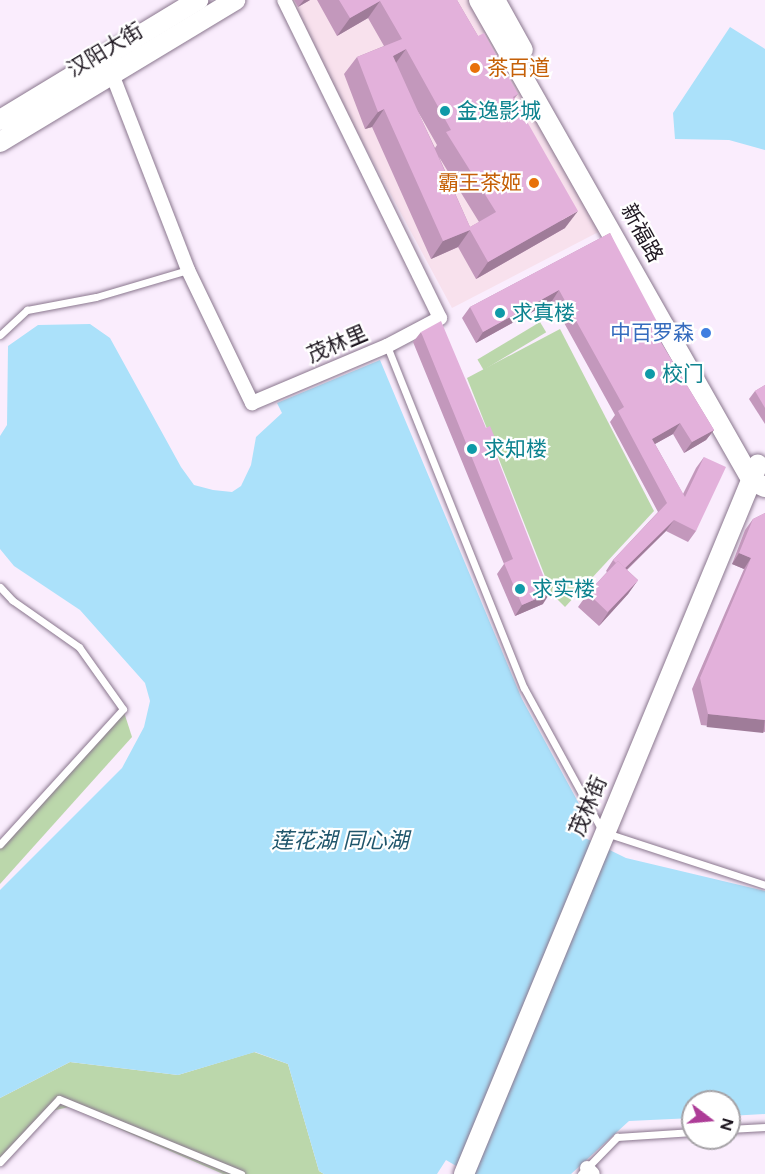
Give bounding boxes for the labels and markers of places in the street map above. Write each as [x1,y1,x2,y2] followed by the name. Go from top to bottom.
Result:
[487,55,550,81] place label: 茶百道
[468,61,482,75] marker: 茶百道
[457,98,541,124] place label: 金逸影城
[438,104,452,118] marker: 金逸影城
[438,170,522,196] place label: 霸王茶姬
[527,176,541,190] marker: 霸王茶姬
[512,300,575,326] place label: 求真楼
[493,306,507,320] marker: 求真楼
[610,320,694,346] place label: 中百罗森
[699,326,713,340] marker: 中百罗森
[662,361,704,387] place label: 校门
[643,367,657,381] marker: 校门
[484,436,547,462] place label: 求知楼
[465,442,479,456] marker: 求知楼
[532,576,595,602] place label: 求实楼
[513,582,527,596] marker: 求实楼

